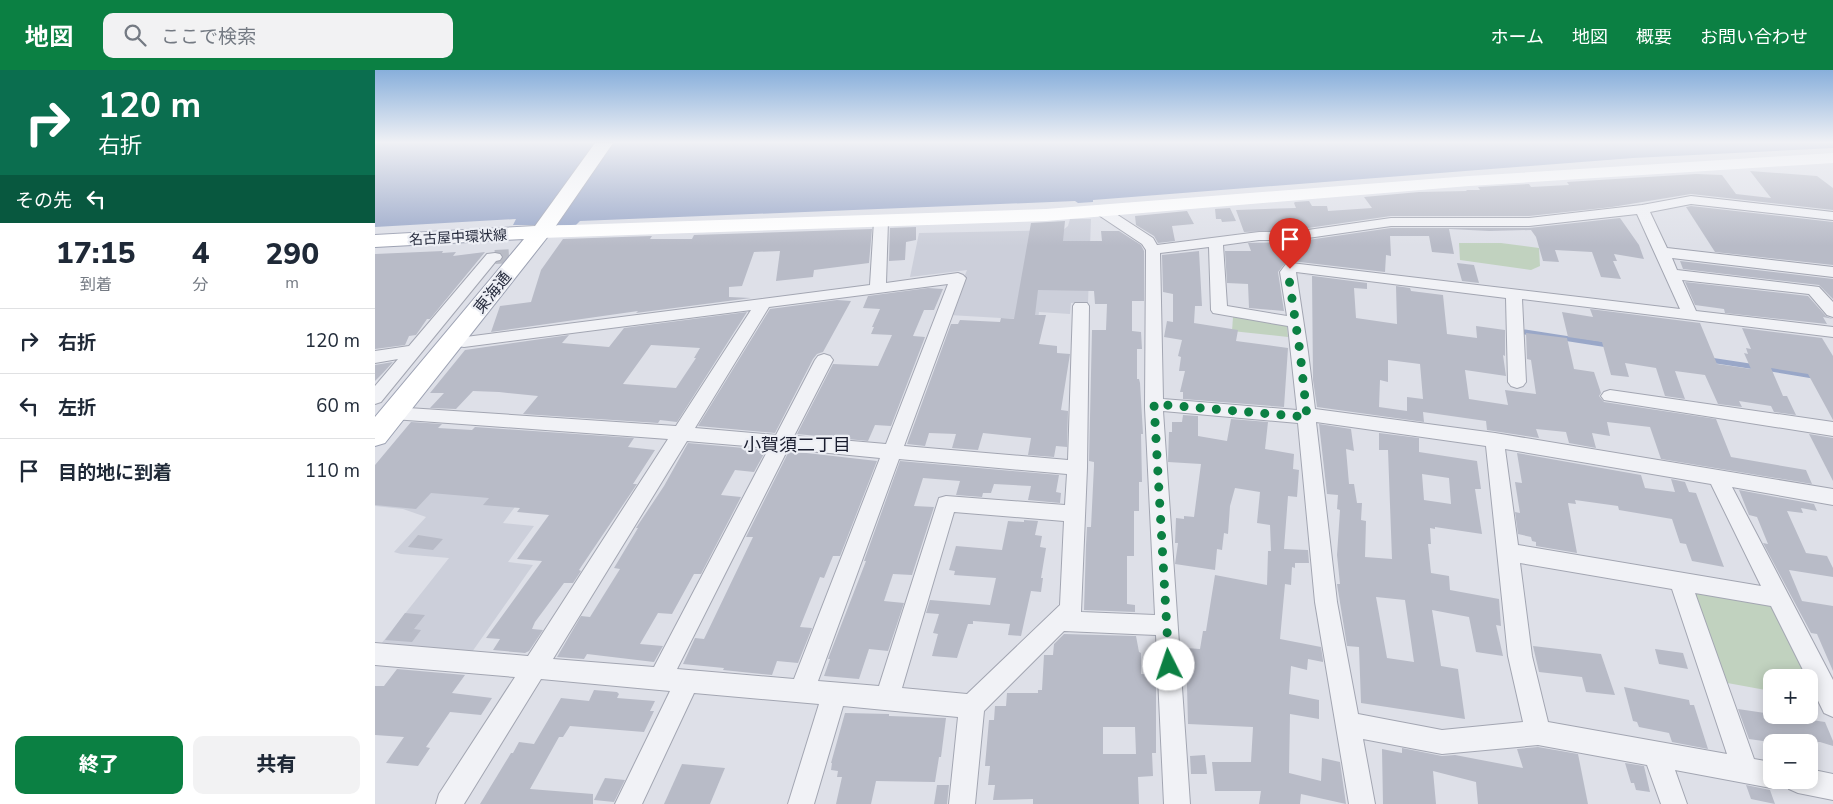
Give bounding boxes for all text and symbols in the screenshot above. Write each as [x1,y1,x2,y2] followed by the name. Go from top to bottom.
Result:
[103,13,453,58] search box
[25,21,73,53] text: 地図
[121,21,149,49] icon: search
[161,24,256,50] text: ここで検索
[1491,25,1544,49] text: ホーム
[1572,25,1608,49] text: 地図
[1636,25,1672,49] text: 概要
[1700,25,1808,49] text: お問い合わせ
[98,82,201,129] text: 120 m
[15,90,80,155] icon: right
[98,131,142,161] text: 右折
[82,185,110,213] icon: left
[15,188,72,214] text: その先
[1269,218,1311,269] pin
[409,225,507,250] street label: 名古屋中環状線
[1276,225,1304,253] icon: arrive
[56,233,136,274] text: 17:15
[191,233,209,274] text: 4
[265,234,319,275] text: 290
[469,267,516,318] street label: 東海通
[285,272,299,294] text: m
[80,274,112,296] text: 到着
[192,274,208,296] text: 分
[15,327,43,355] icon: right
[305,328,360,354] text: 120 m
[58,330,96,356] text: 右折
[15,392,43,420] icon: left
[316,393,360,419] text: 60 m
[58,395,96,421] text: 左折
[743,433,851,457] district label: 小賀須二丁目
[15,457,43,485] icon: arrive
[305,458,360,484] text: 110 m
[58,460,172,486] text: 目的地に到着
[1142,638,1194,690] position arrow
[1763,669,1818,789] map controls
[1763,669,1818,724] button: +
[1763,734,1818,789] button: −
[15,736,183,794] button: 終了
[193,736,360,794] button: 共有

